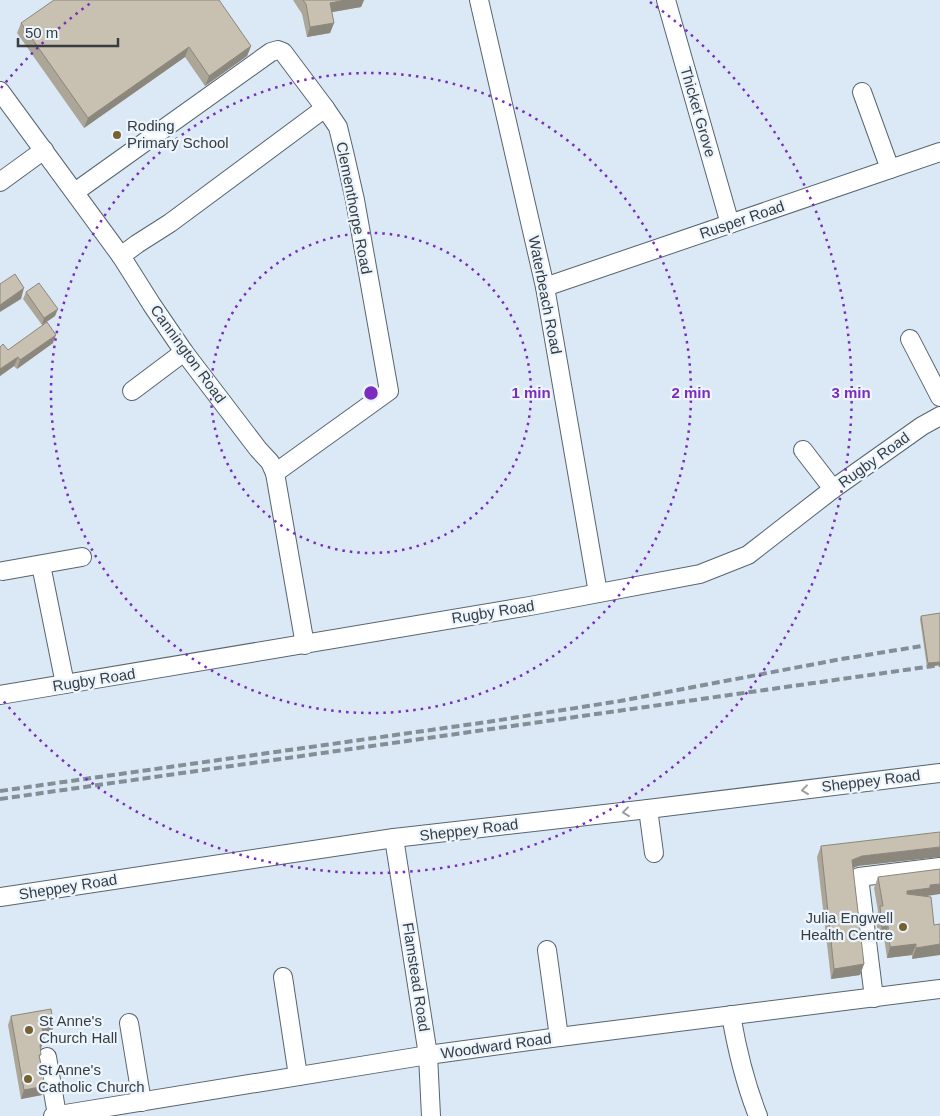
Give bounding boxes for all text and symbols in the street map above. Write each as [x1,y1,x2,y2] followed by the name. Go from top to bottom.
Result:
[18,15,118,47] scale bar
[25,24,58,41] text: 50 m
[677,65,720,159] street label: Thicket Grove
[127,117,229,151] place label: Roding Primary School
[111,129,123,141] marker: Roding Primary School
[333,140,376,275] street label: Clementhorpe Road
[697,197,786,242] street label: Rusper Road
[526,234,565,356] street label: Waterbeach Road
[147,301,230,406] street label: Cannington Road
[362,384,380,402] centre of rings
[511,384,551,401] text: 1 min
[671,384,711,401] text: 2 min
[831,384,871,401] text: 3 min
[835,428,912,491] street label: Rugby Road
[450,597,535,626] street label: Rugby Road
[51,665,136,694] street label: Rugby Road
[821,766,921,795] street label: Sheppey Road
[800,784,808,795] one-way arrow
[622,806,630,817] one-way arrow
[419,815,519,844] street label: Sheppey Road
[18,870,118,903] street label: Sheppey Road
[800,909,893,943] place label: Julia Engwell Health Centre
[399,921,433,1033] street label: Flamstead Road
[897,921,909,933] marker: Julia Engwell Health Centre
[39,1012,117,1046] place label: St Anne's Church Hall
[23,1024,35,1036] marker: St Anne's Church Hall
[440,1029,552,1062] street label: Woodward Road
[38,1061,145,1095] place label: St Anne's Catholic Church
[22,1073,34,1085] marker: St Anne's Catholic Church

